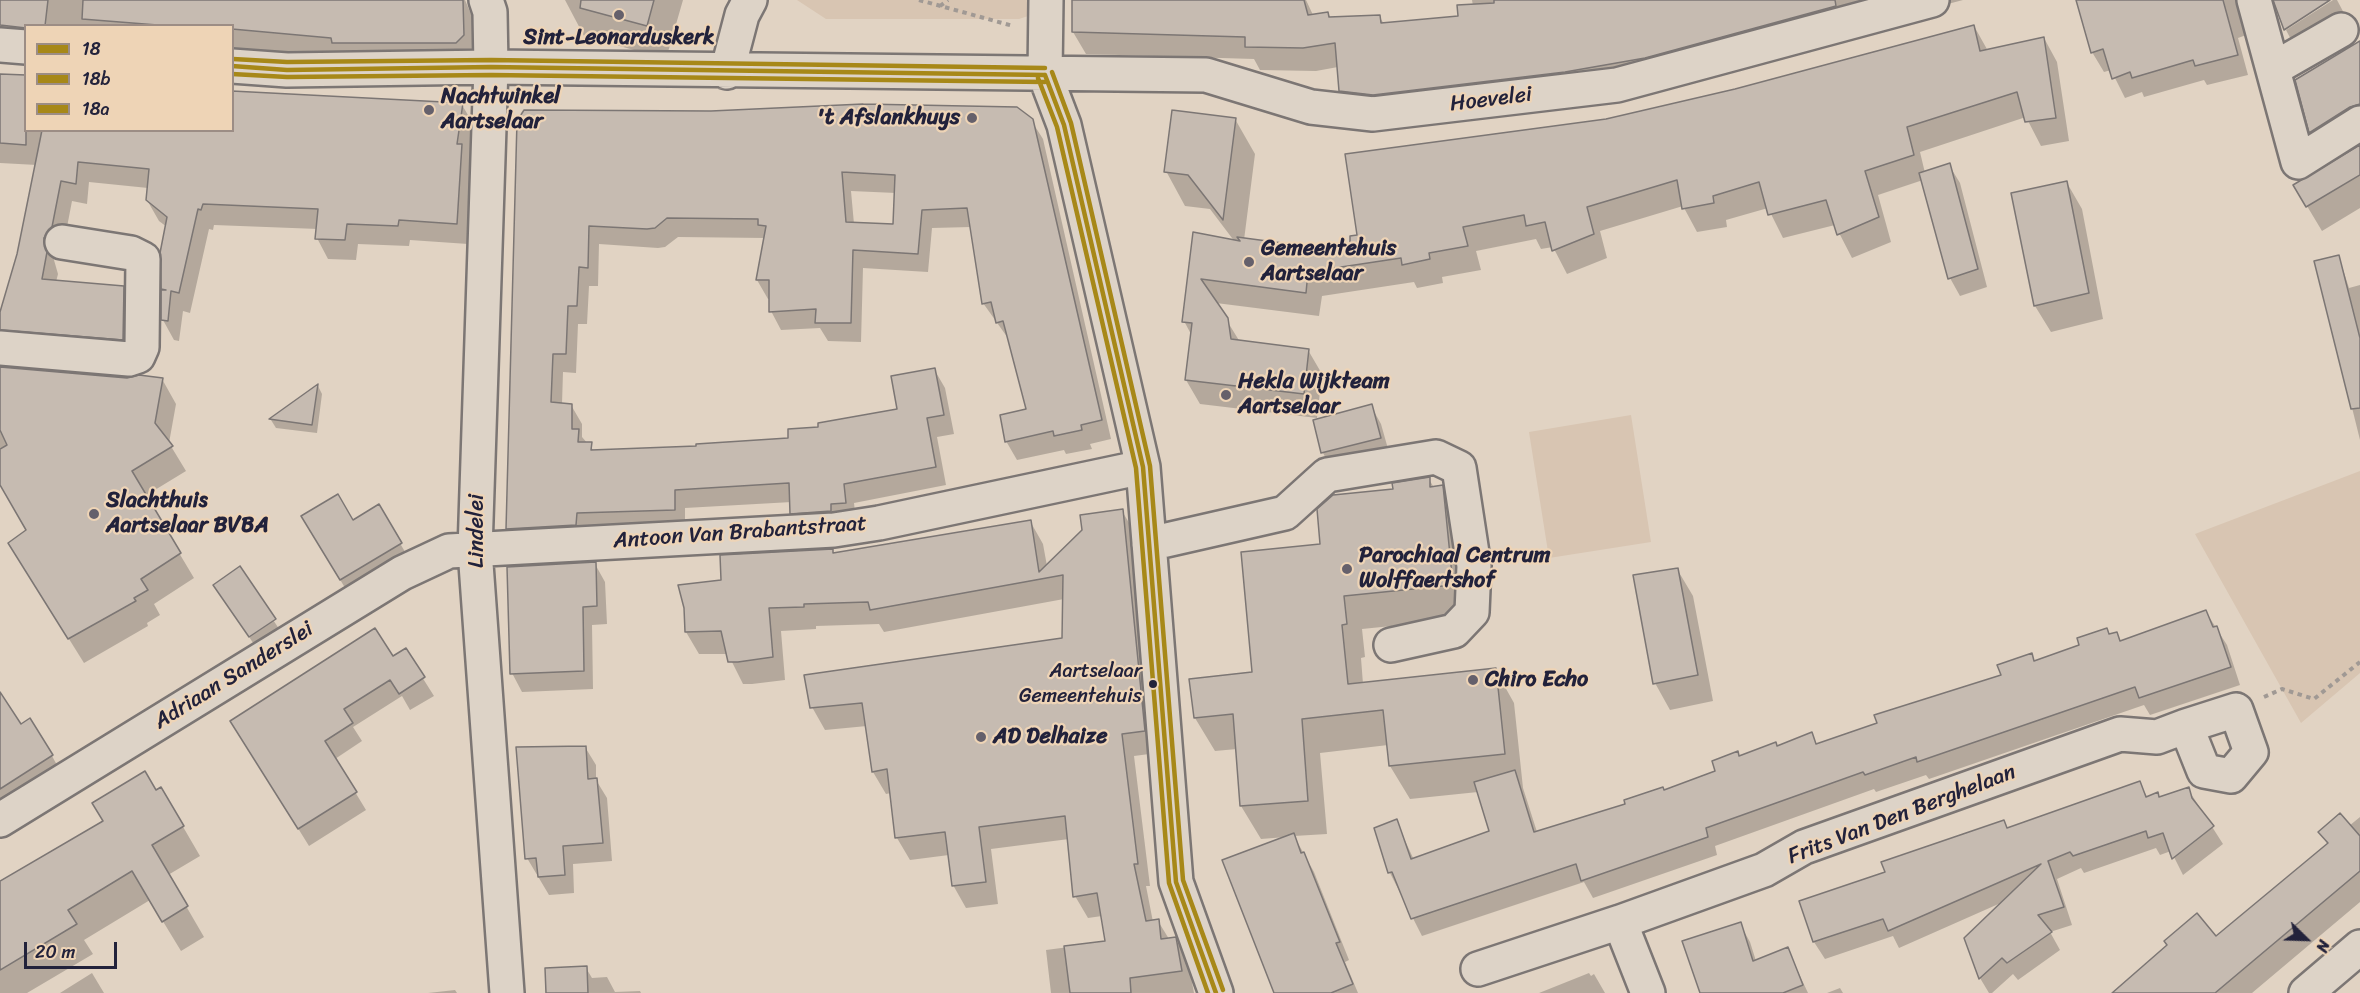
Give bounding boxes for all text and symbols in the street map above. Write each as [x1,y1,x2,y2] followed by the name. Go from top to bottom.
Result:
[612,8,626,22] marker: Sint-Leonarduskerk
[24,24,234,132] legend
[523,25,715,51] place label: Sint-Leonarduskerk
[82,33,101,65] text: 18
[82,63,110,95] text: 18b
[1448,82,1534,118] street label: Hoevelei
[441,84,560,136] place label: Nachtwinkel Aartselaar
[82,93,110,125] text: 18a
[422,103,436,117] marker: Nachtwinkel Aartselaar
[816,105,960,131] place label: 't Afslankhuys
[965,111,979,125] marker: 't Afslankhuys
[1261,236,1396,288] place label: Gemeentehuis Aartselaar
[1242,255,1256,269] marker: Gemeentehuis Aartselaar
[1238,369,1390,420] place label: Hekla Wijkteam Aartselaar
[1219,388,1233,402] marker: Hekla Wijkteam Aartselaar
[106,488,269,540] place label: Slachthuis Aartselaar BVBA
[464,494,490,568] street label: Lindelei
[87,507,101,521] marker: Slachthuis Aartselaar BVBA
[612,511,868,555] street label: Antoon Van Brabantstraat
[1359,543,1550,594] place label: Parochiaal Centrum Wolffaertshof
[1340,562,1354,576] marker: Parochiaal Centrum Wolffaertshof
[150,616,318,736] street label: Adriaan Sanderslei
[1019,660,1142,707] place label: Aartselaar Gemeentehuis
[1485,667,1588,693] place label: Chiro Echo
[1466,673,1480,687] marker: Chiro Echo
[1147,678,1159,690] marker: Aartselaar Gemeentehuis
[993,724,1107,750] place label: AD Delhaize
[974,730,988,744] marker: AD Delhaize
[1784,759,2020,871] street label: Frits Van Den Berghelaan
[2276,909,2336,969] north arrow
[27,930,120,968] scale bar
[2308,935,2339,957] text: N
[35,936,75,968] text: 20 m

